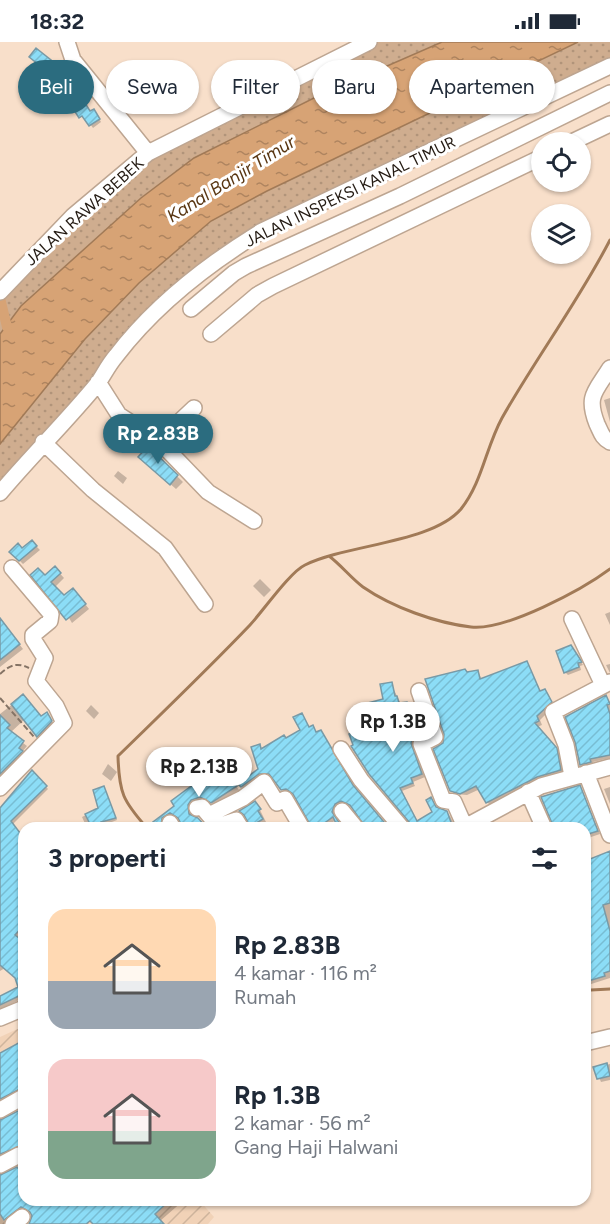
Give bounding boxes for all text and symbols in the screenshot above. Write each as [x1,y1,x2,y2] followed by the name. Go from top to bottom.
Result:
[30,8,84,35] text: 18:32
[18,60,94,114] chip: Beli
[106,60,199,114] chip: Sewa
[211,60,300,114] chip: Filter
[312,60,397,114] chip: Baru
[409,60,555,114] chip: Apartemen
[163,130,300,227] water label: Kanal Banjir Timur
[242,132,459,251] street label: JALAN INSPEKSI KANAL TIMUR
[531,132,591,264] map controls
[531,132,591,192] button: locate
[21,153,148,270] street label: JALAN RAWA BEBEK
[531,204,591,264] button: layers
[96,414,220,465] pin: Rp 2.83B
[117,421,199,445] text: Rp 2.83B
[338,702,448,753] pin: Rp 1.3B
[360,709,426,733] text: Rp 1.3B
[137,747,261,798] pin: Rp 2.13B
[160,754,238,778] text: Rp 2.13B
[48,842,166,874] text: 3 properti
[528,842,561,875] icon: filters
[234,929,340,961] text: Rp 2.83B
[96,933,168,1005] icon: home
[234,961,377,985] text: 4 kamar · 116 m²
[234,985,296,1009] text: Rumah
[234,1079,320,1111] text: Rp 1.3B
[96,1083,168,1155] icon: home
[234,1111,371,1135] text: 2 kamar · 56 m²
[234,1135,399,1159] text: Gang Haji Halwani

